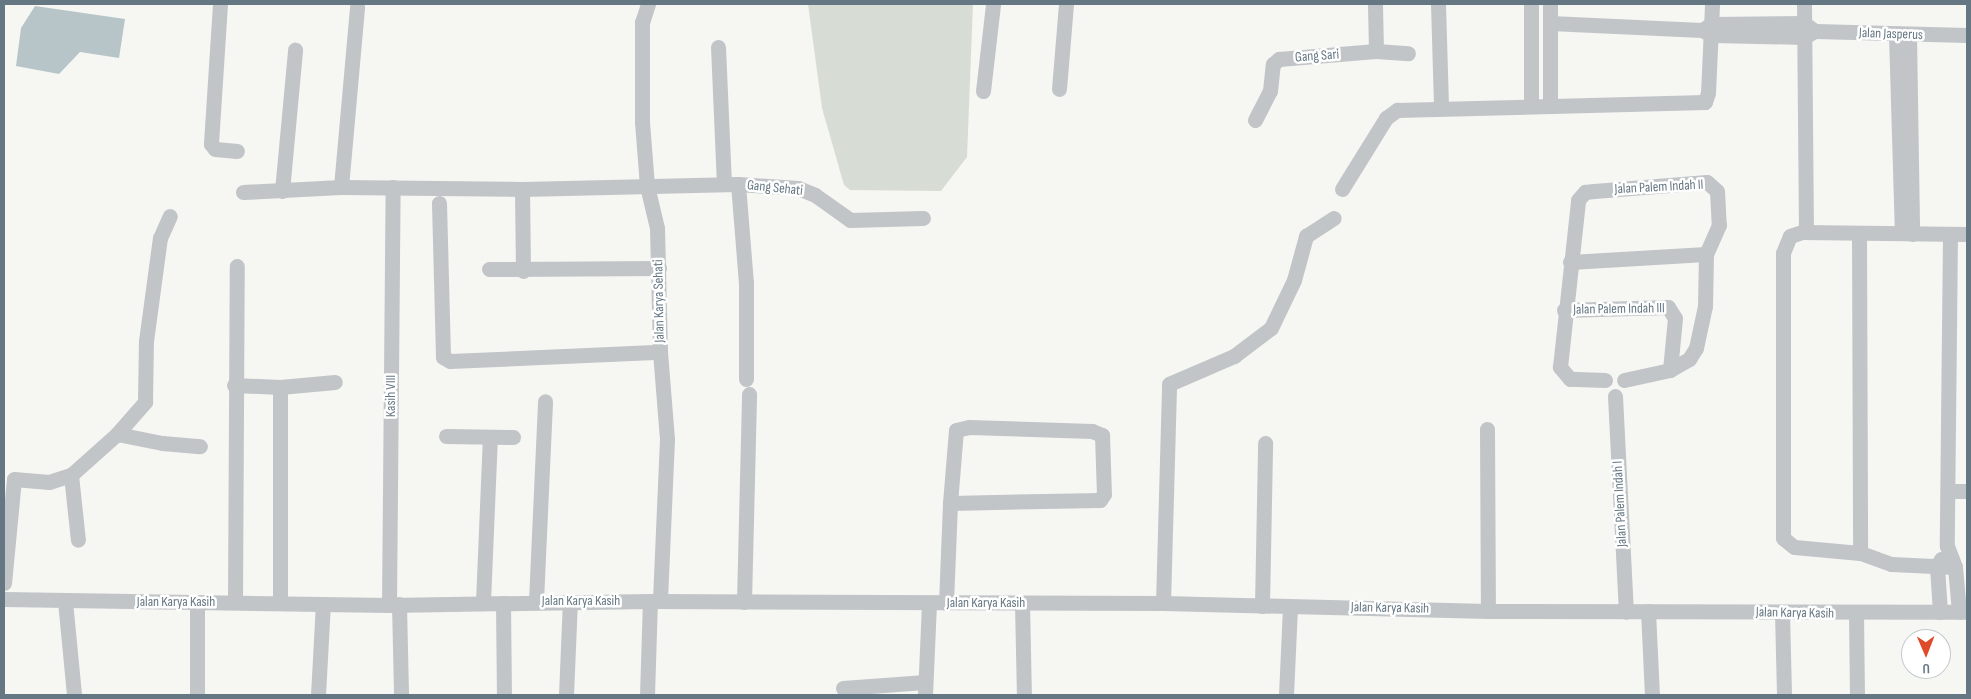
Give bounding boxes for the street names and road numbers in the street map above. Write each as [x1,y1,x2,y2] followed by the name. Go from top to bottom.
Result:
[1859,24,1923,44] street label: Jalan Jasperus
[1294,46,1340,66] street label: Gang Sari
[1614,176,1704,198] street label: Jalan Palem Indah II
[746,177,804,199] street label: Gang Sehati
[650,259,668,343] street label: Jalan Karya Sehati
[1573,300,1665,318] street label: Jalan Palem Indah III
[383,375,399,417] street label: Kasih VIII
[1609,461,1631,547] street label: Jalan Palem Indah I
[542,593,620,609] street label: Jalan Karya Kasih
[137,594,215,610] street label: Jalan Karya Kasih
[947,595,1025,611] street label: Jalan Karya Kasih
[1351,599,1429,617] street label: Jalan Karya Kasih
[1756,604,1834,622] street label: Jalan Karya Kasih

